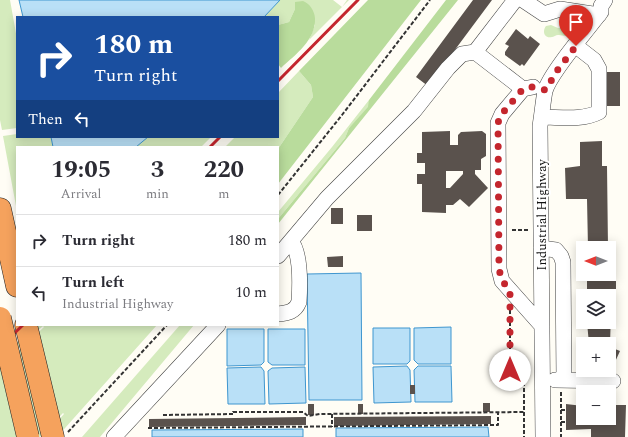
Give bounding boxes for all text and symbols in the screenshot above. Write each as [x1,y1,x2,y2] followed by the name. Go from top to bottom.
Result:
[559,5,593,46] pin
[565,11,587,33] icon: arrive
[94,23,173,66] text: 180 m
[28,32,80,84] icon: right
[94,62,177,89] text: Turn right
[28,108,63,131] text: Then
[71,108,93,130] icon: left
[51,152,111,188] text: 19:05
[151,152,164,188] text: 3
[204,152,244,188] text: 220
[532,159,552,271] street label: Industrial Highway
[61,184,101,204] text: Arrival
[146,184,169,204] text: min
[218,184,229,204] text: m
[62,229,135,252] text: Turn right
[228,229,267,252] text: 180 m
[28,230,50,252] icon: right
[576,241,616,281] north arrow
[576,241,616,425] map controls
[62,271,124,294] text: Turn left
[235,281,267,304] text: 10 m
[28,282,50,304] icon: left
[576,289,616,329] button: layers
[62,294,173,314] text: Industrial Highway
[576,337,616,377] button: +
[489,349,531,391] position arrow
[576,385,616,425] button: −

